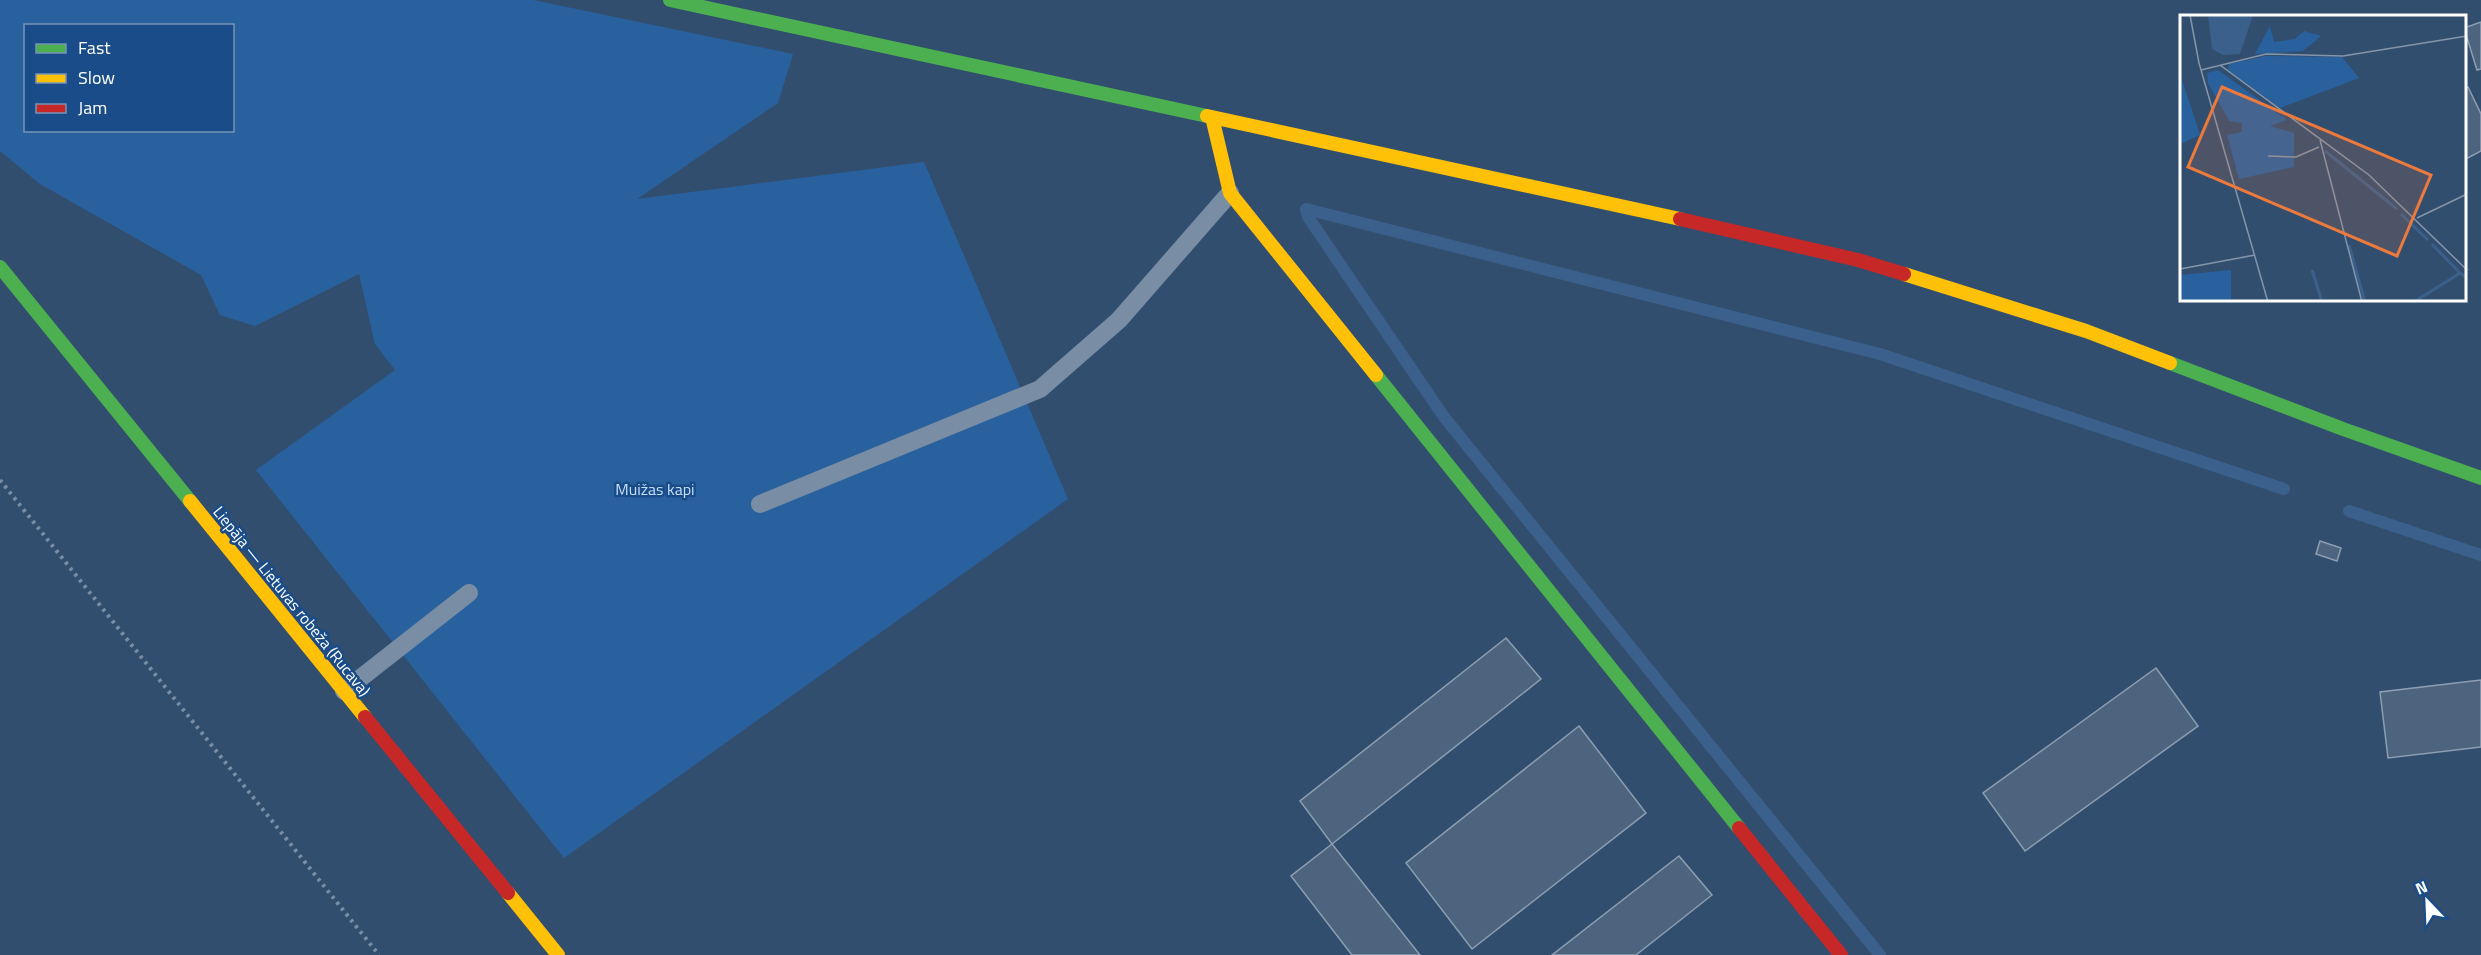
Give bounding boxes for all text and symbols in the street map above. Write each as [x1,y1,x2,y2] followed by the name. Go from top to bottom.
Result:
[2180,15,2466,302] inset map
[24,24,234,132] legend
[78,34,111,61] text: Fast
[78,64,115,91] text: Slow
[78,94,107,121] text: Jam
[615,477,695,501] park label: Muižas kapi
[208,501,376,701] street label: Liepāja — Lietuvas robeža (Rucava)
[2397,871,2457,931] north arrow
[2411,874,2431,900] text: N

